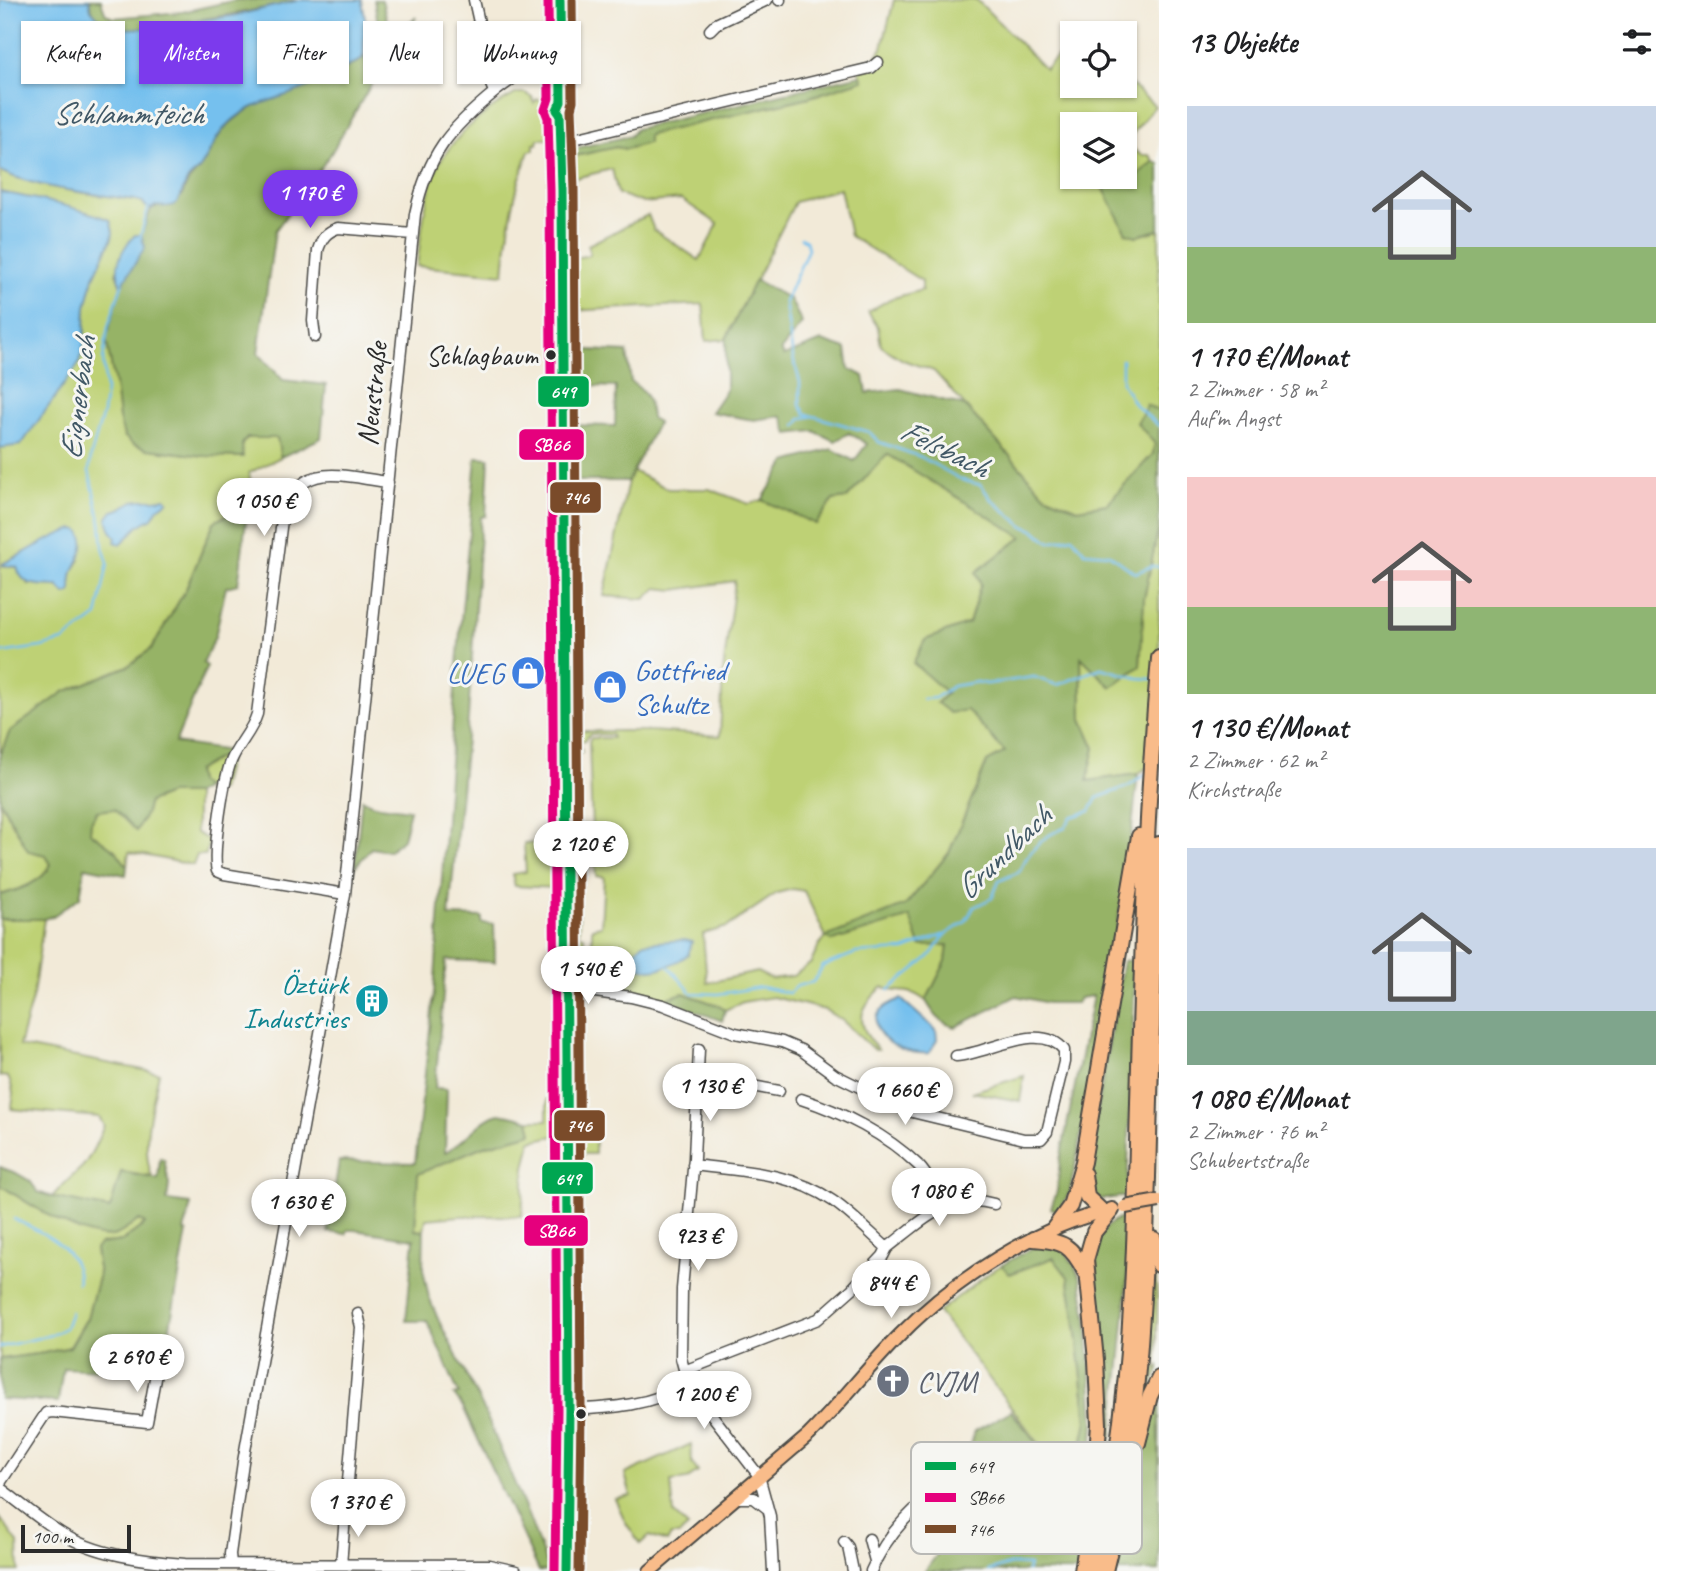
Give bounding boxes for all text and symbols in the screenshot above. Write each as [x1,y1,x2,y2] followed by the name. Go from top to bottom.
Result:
[21,21,125,84] chip: Kaufen
[139,21,243,84] chip: Mieten
[257,21,349,84] chip: Filter
[363,21,443,84] chip: Neu
[457,21,581,84] chip: Wohnung
[1060,21,1137,189] map controls
[1060,21,1137,98] button: locate
[1187,23,1297,61] text: 13 Objekte
[1618,23,1656,61] icon: filters
[53,93,206,134] water label: Schlammteich
[1060,112,1137,189] button: layers
[1359,152,1485,278] icon: home
[245,170,375,230] pin: 1 170 €
[279,178,341,207] text: 1 170 €
[50,332,106,462] water label: Eignerbach
[1187,337,1348,375] text: 1 170 €/Monat
[348,338,397,448] street label: Neustraße
[426,338,539,373] place label: Schlagbaum
[544,348,558,362] marker: Schlagbaum
[537,375,590,408] line badge: 649
[1187,375,1324,404] text: 2 Zimmer · 58 m²
[550,380,579,404] text: 649
[1187,404,1280,433] text: Auf'm Angst
[894,409,998,489] water label: Felsbach
[518,428,585,461] line badge: SB66
[532,433,572,457] text: SB66
[199,478,329,538] pin: 1 050 €
[549,481,602,514] line badge: 746
[233,486,295,515] text: 1 050 €
[563,486,591,510] text: 746
[1359,523,1485,649] icon: home
[634,651,730,723] place label: Gottfried Schultz
[447,654,507,692] place label: LUEG
[509,654,547,692] shop icon: LUEG
[591,668,629,706] shop icon: Gottfried Schultz
[1187,708,1348,746] text: 1 130 €/Monat
[1187,746,1324,775] text: 2 Zimmer · 62 m²
[1187,775,1280,804] text: Kirchstraße
[947,795,1062,908] water label: Grundbach
[516,822,646,881] pin: 2 120 €
[550,829,612,858] text: 2 120 €
[1359,894,1485,1020] icon: home
[523,946,653,1006] pin: 1 540 €
[557,954,619,983] text: 1 540 €
[243,965,351,1037] place label: Öztürk Industries
[353,982,391,1020] building icon: Öztürk Industries
[645,1064,775,1123] pin: 1 130 €
[840,1068,970,1127] pin: 1 660 €
[679,1071,741,1100] text: 1 130 €
[873,1075,937,1104] text: 1 660 €
[1187,1079,1348,1117] text: 1 080 €/Monat
[553,1109,606,1142] line badge: 746
[566,1114,594,1138] text: 746
[1187,1117,1324,1146] text: 2 Zimmer · 76 m²
[1187,1146,1308,1175] text: Schubertstraße
[541,1161,594,1195] line badge: 649
[555,1167,584,1191] text: 649
[874,1168,1004,1228] pin: 1 080 €
[908,1176,970,1205] text: 1 080 €
[234,1180,364,1239] pin: 1 630 €
[267,1187,331,1216] text: 1 630 €
[523,1214,589,1247] line badge: SB66
[649,1214,747,1273] pin: 923 €
[537,1219,577,1243] text: SB66
[675,1221,721,1250] text: 923 €
[842,1260,940,1320] pin: 844 €
[868,1268,914,1297] text: 844 €
[72,1334,202,1394] pin: 2 690 €
[105,1342,169,1371] text: 2 690 €
[874,1362,912,1400] church icon: CVJM
[917,1362,979,1400] place label: CVJM
[639,1372,769,1431] pin: 1 200 €
[673,1379,735,1408] text: 1 200 €
[574,1407,588,1421] unlabelled marker
[911,1442,1142,1554] legend
[968,1455,995,1479] text: 649
[293,1480,423,1539] pin: 1 370 €
[968,1486,1006,1510] text: SB66
[327,1487,389,1516] text: 1 370 €
[968,1518,995,1542] text: 746
[21,1522,131,1554] scale bar
[32,1525,73,1549] text: 100 m

